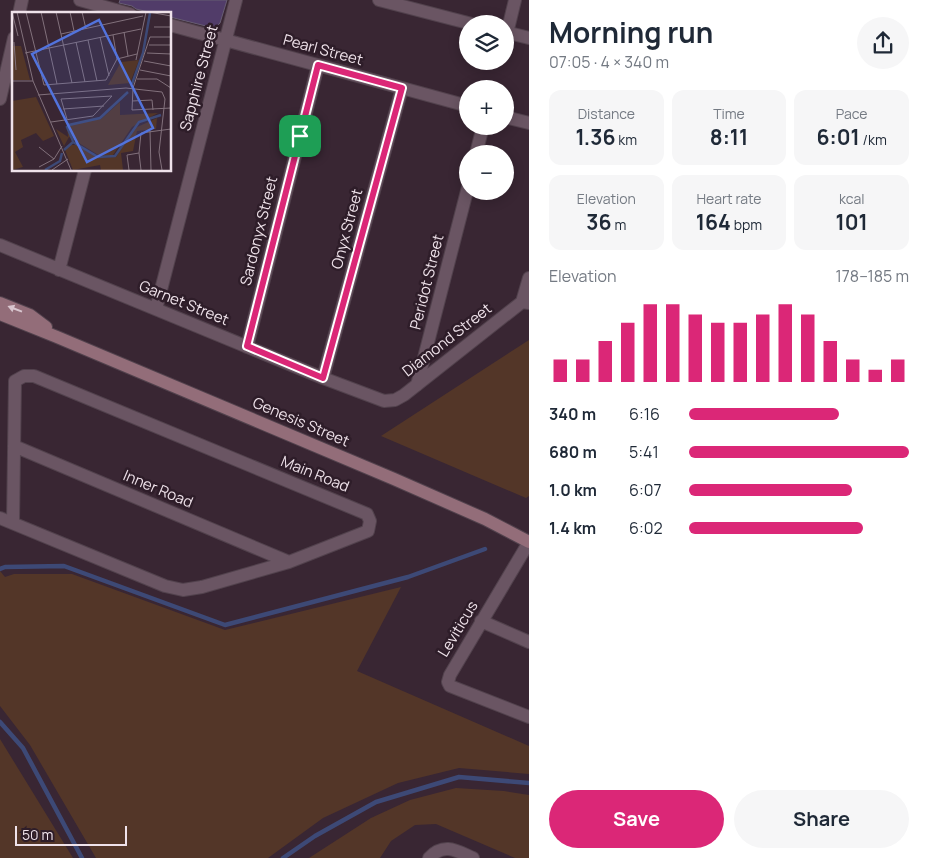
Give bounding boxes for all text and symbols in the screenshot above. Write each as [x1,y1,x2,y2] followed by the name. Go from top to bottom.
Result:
[12,12,171,171] inset map
[549,13,713,51] text: Morning run
[459,15,514,200] map controls
[459,15,514,70] button: layers
[857,17,909,69] button: share
[174,23,223,133] street label: Sapphire Street
[281,29,365,70] street label: Pearl Street
[549,51,669,73] text: 07:05 · 4 × 340 m
[459,80,514,135] button: +
[578,104,635,123] text: Distance
[713,104,745,123] text: Time
[836,104,867,123] text: Pace
[279,115,321,157] pin
[286,122,314,150] icon: arrive
[576,123,616,151] text: 1.36
[710,123,748,151] text: 8:11
[817,123,860,151] text: 6:01
[616,130,637,149] text: km
[860,130,887,149] text: /km
[459,145,514,200] button: −
[235,174,282,288] street label: Sardonyx Street
[326,186,367,271] street label: Onyx Street
[577,189,636,208] text: Elevation
[697,189,761,208] text: Heart rate
[839,189,864,208] text: kcal
[586,208,612,236] text: 36
[696,208,731,236] text: 164
[836,208,868,236] text: 101
[612,215,626,234] text: m
[731,215,762,234] text: bpm
[405,232,448,332] street label: Peridot Street
[549,265,617,287] text: Elevation
[836,265,909,287] text: 178–185 m
[136,275,232,330] street label: Garnet Street
[398,298,496,381] street label: Diamond Street
[7,305,22,313] one-way arrow
[250,392,353,451] street label: Genesis Street
[549,403,596,425] text: 340 m
[629,403,660,425] text: 6:16
[549,441,597,463] text: 680 m
[629,441,659,463] text: 5:41
[278,450,352,497] street label: Main Road
[120,464,196,513] street label: Inner Road
[549,479,597,501] text: 1.0 km
[629,479,662,501] text: 6:07
[549,517,596,539] text: 1.4 km
[629,517,663,539] text: 6:02
[433,597,483,661] street label: Leviticus
[549,790,724,848] button: Save
[734,790,909,848] button: Share
[15,823,128,846] scale bar
[22,825,53,844] text: 50 m

